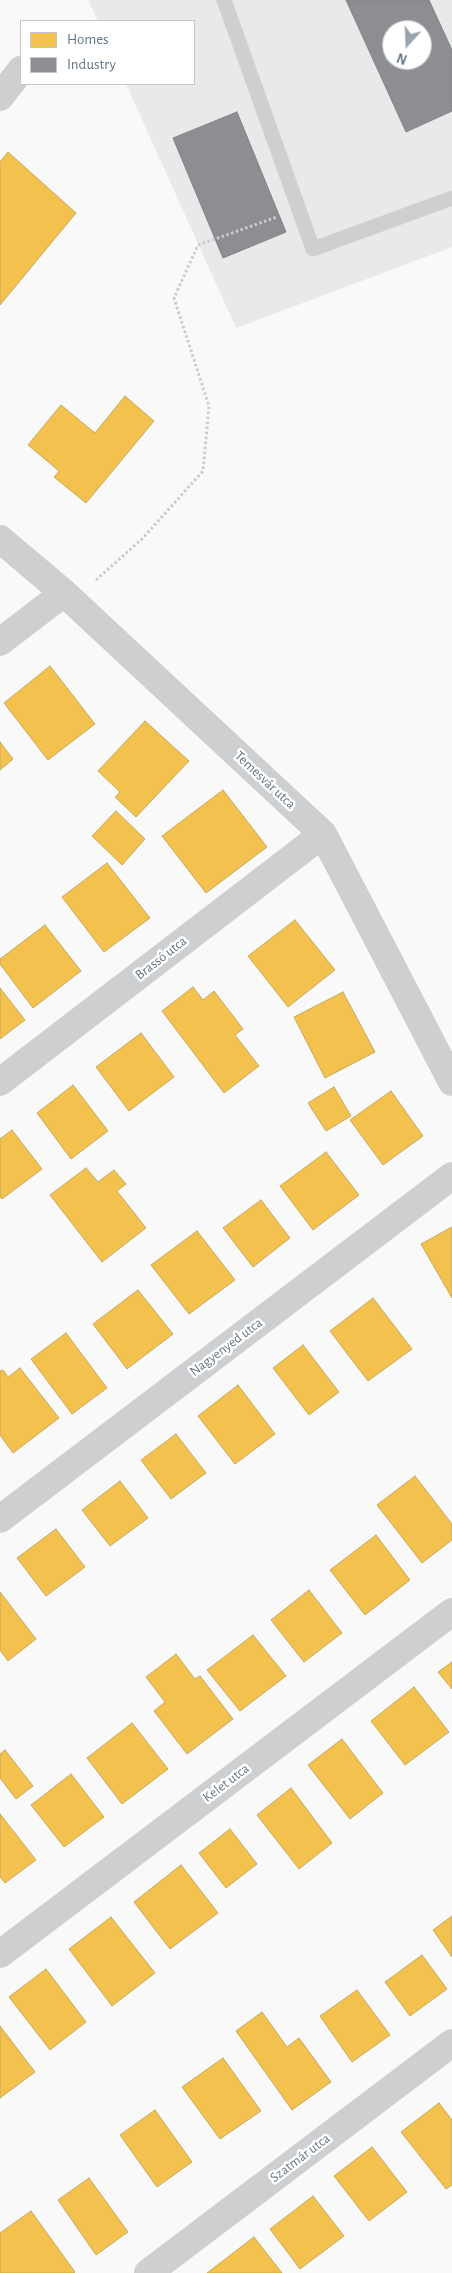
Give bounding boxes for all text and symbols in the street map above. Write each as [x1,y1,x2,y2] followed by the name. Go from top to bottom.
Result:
[20,20,195,85] legend
[382,20,432,70] north arrow
[67,32,109,47] text: Homes
[395,50,409,66] text: N
[67,57,116,72] text: Industry
[231,748,299,812] street label: Temesvár utca
[132,933,190,983] street label: Brassó utca
[186,1314,266,1380] street label: Nagyenyed utca
[200,1760,252,1806] street label: Kelet utca
[267,2130,333,2186] street label: Szatmár utca

